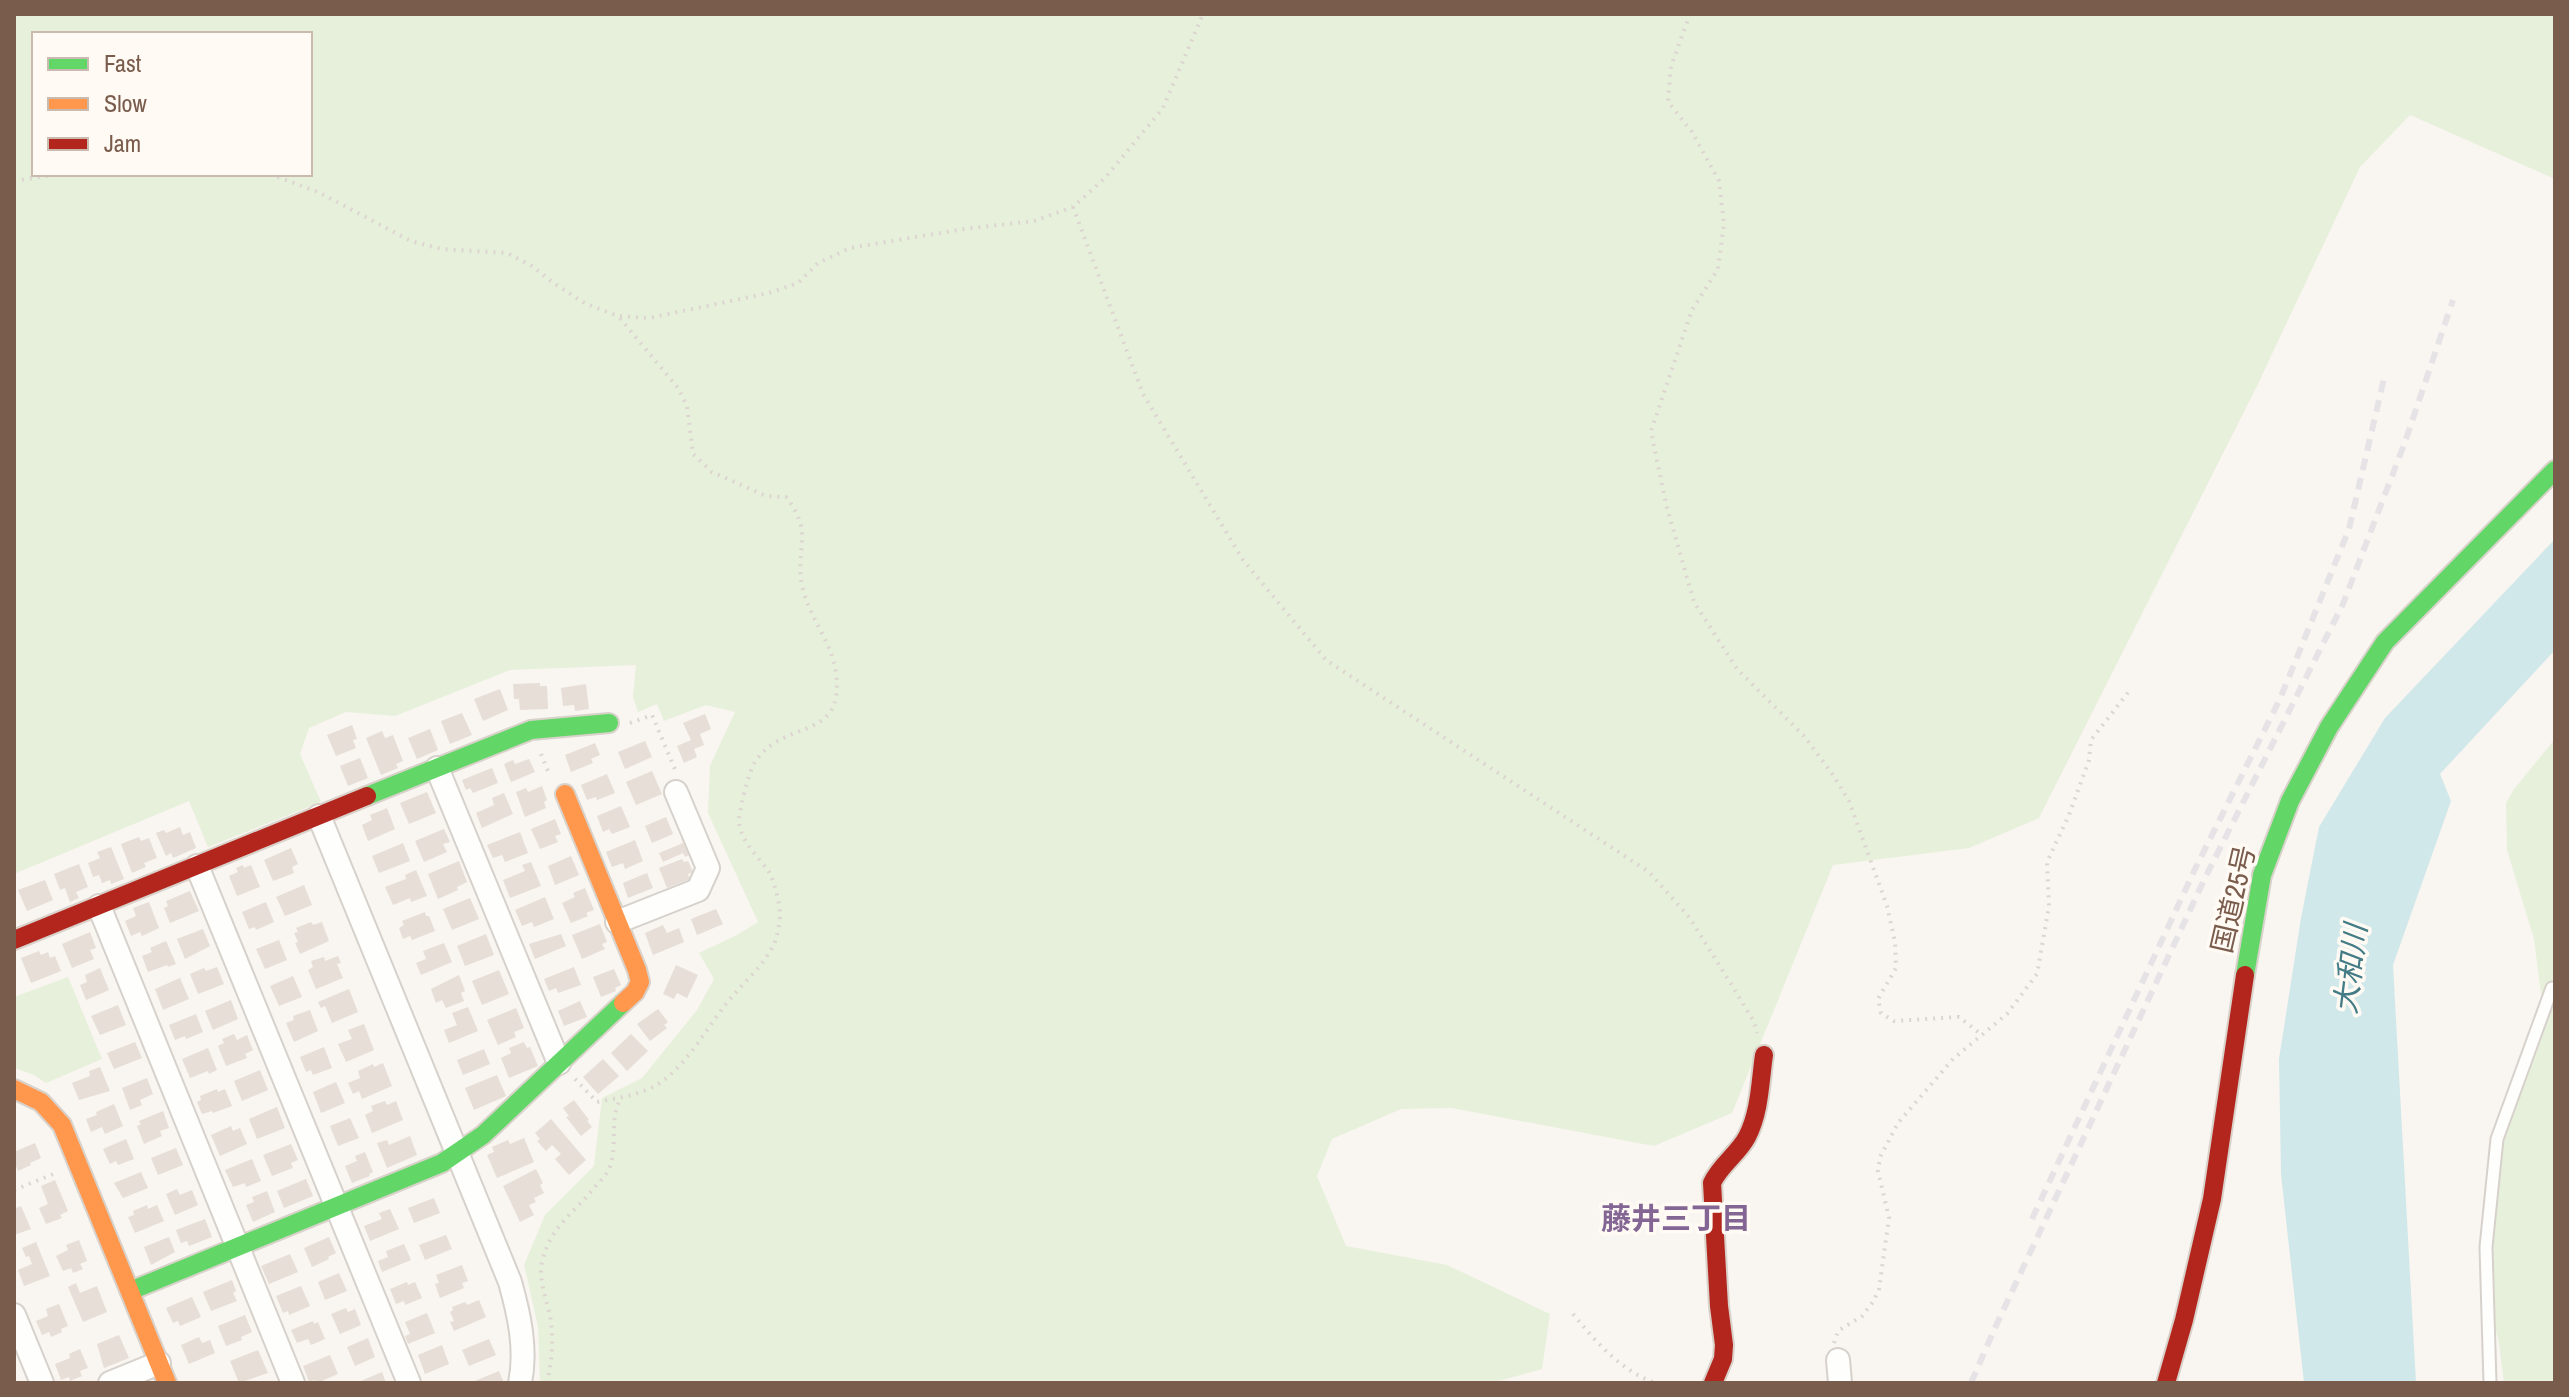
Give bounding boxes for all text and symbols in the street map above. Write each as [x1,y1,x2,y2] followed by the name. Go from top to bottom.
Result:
[32,32,312,176] legend
[104,47,142,79] text: Fast
[104,87,147,119] text: Slow
[104,127,141,159] text: Jam
[2202,841,2264,957] street label: 国道25号
[2325,919,2376,1016] water label: 大和川
[1601,1198,1751,1238] district label: 藤井三丁目

